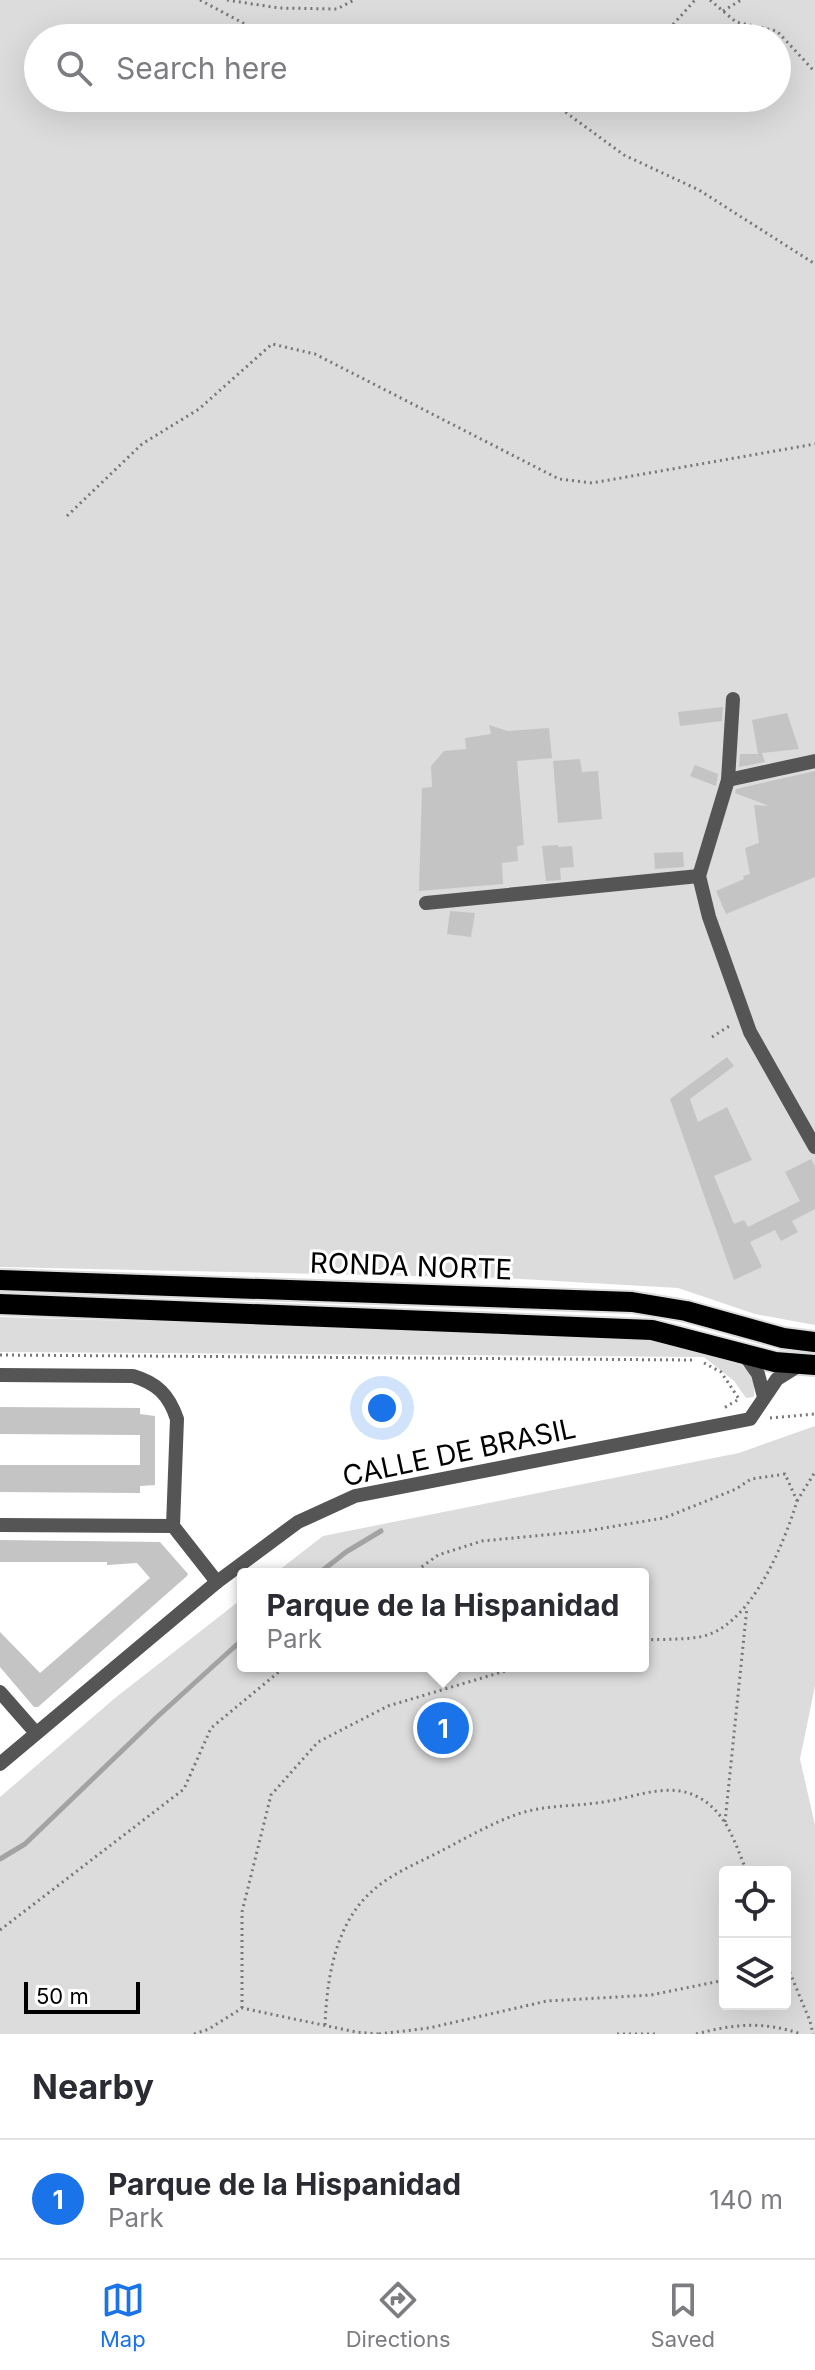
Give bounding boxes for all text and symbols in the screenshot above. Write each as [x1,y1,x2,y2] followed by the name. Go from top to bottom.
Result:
[24,24,791,112] search box
[52,46,96,90] icon: search
[116,50,288,86] text: Search here
[309,1245,513,1287] street label: RONDA NORTE
[362,1388,402,1428] your location
[339,1411,579,1493] street label: CALLE DE BRASIL
[237,1568,649,1672] popup
[266,1587,620,1623] text: Parque de la Hispanidad
[266,1623,322,1654] text: Park
[417,1698,469,1758] pin: 1
[719,1866,791,2010] map controls
[719,1866,791,1938] button: locate
[719,1938,791,2010] button: layers
[24,1978,140,2014] scale bar
[36,1983,89,2009] text: 50 m
[32,2066,154,2107] text: Nearby
[108,2166,461,2202] text: Parque de la Hispanidad
[52,2184,64,2215] text: 1
[709,2184,783,2215] text: 140 m
[108,2202,164,2233] text: Park
[100,2278,146,2352] tab: Map
[346,2278,451,2352] tab: Directions
[651,2278,715,2352] tab: Saved

